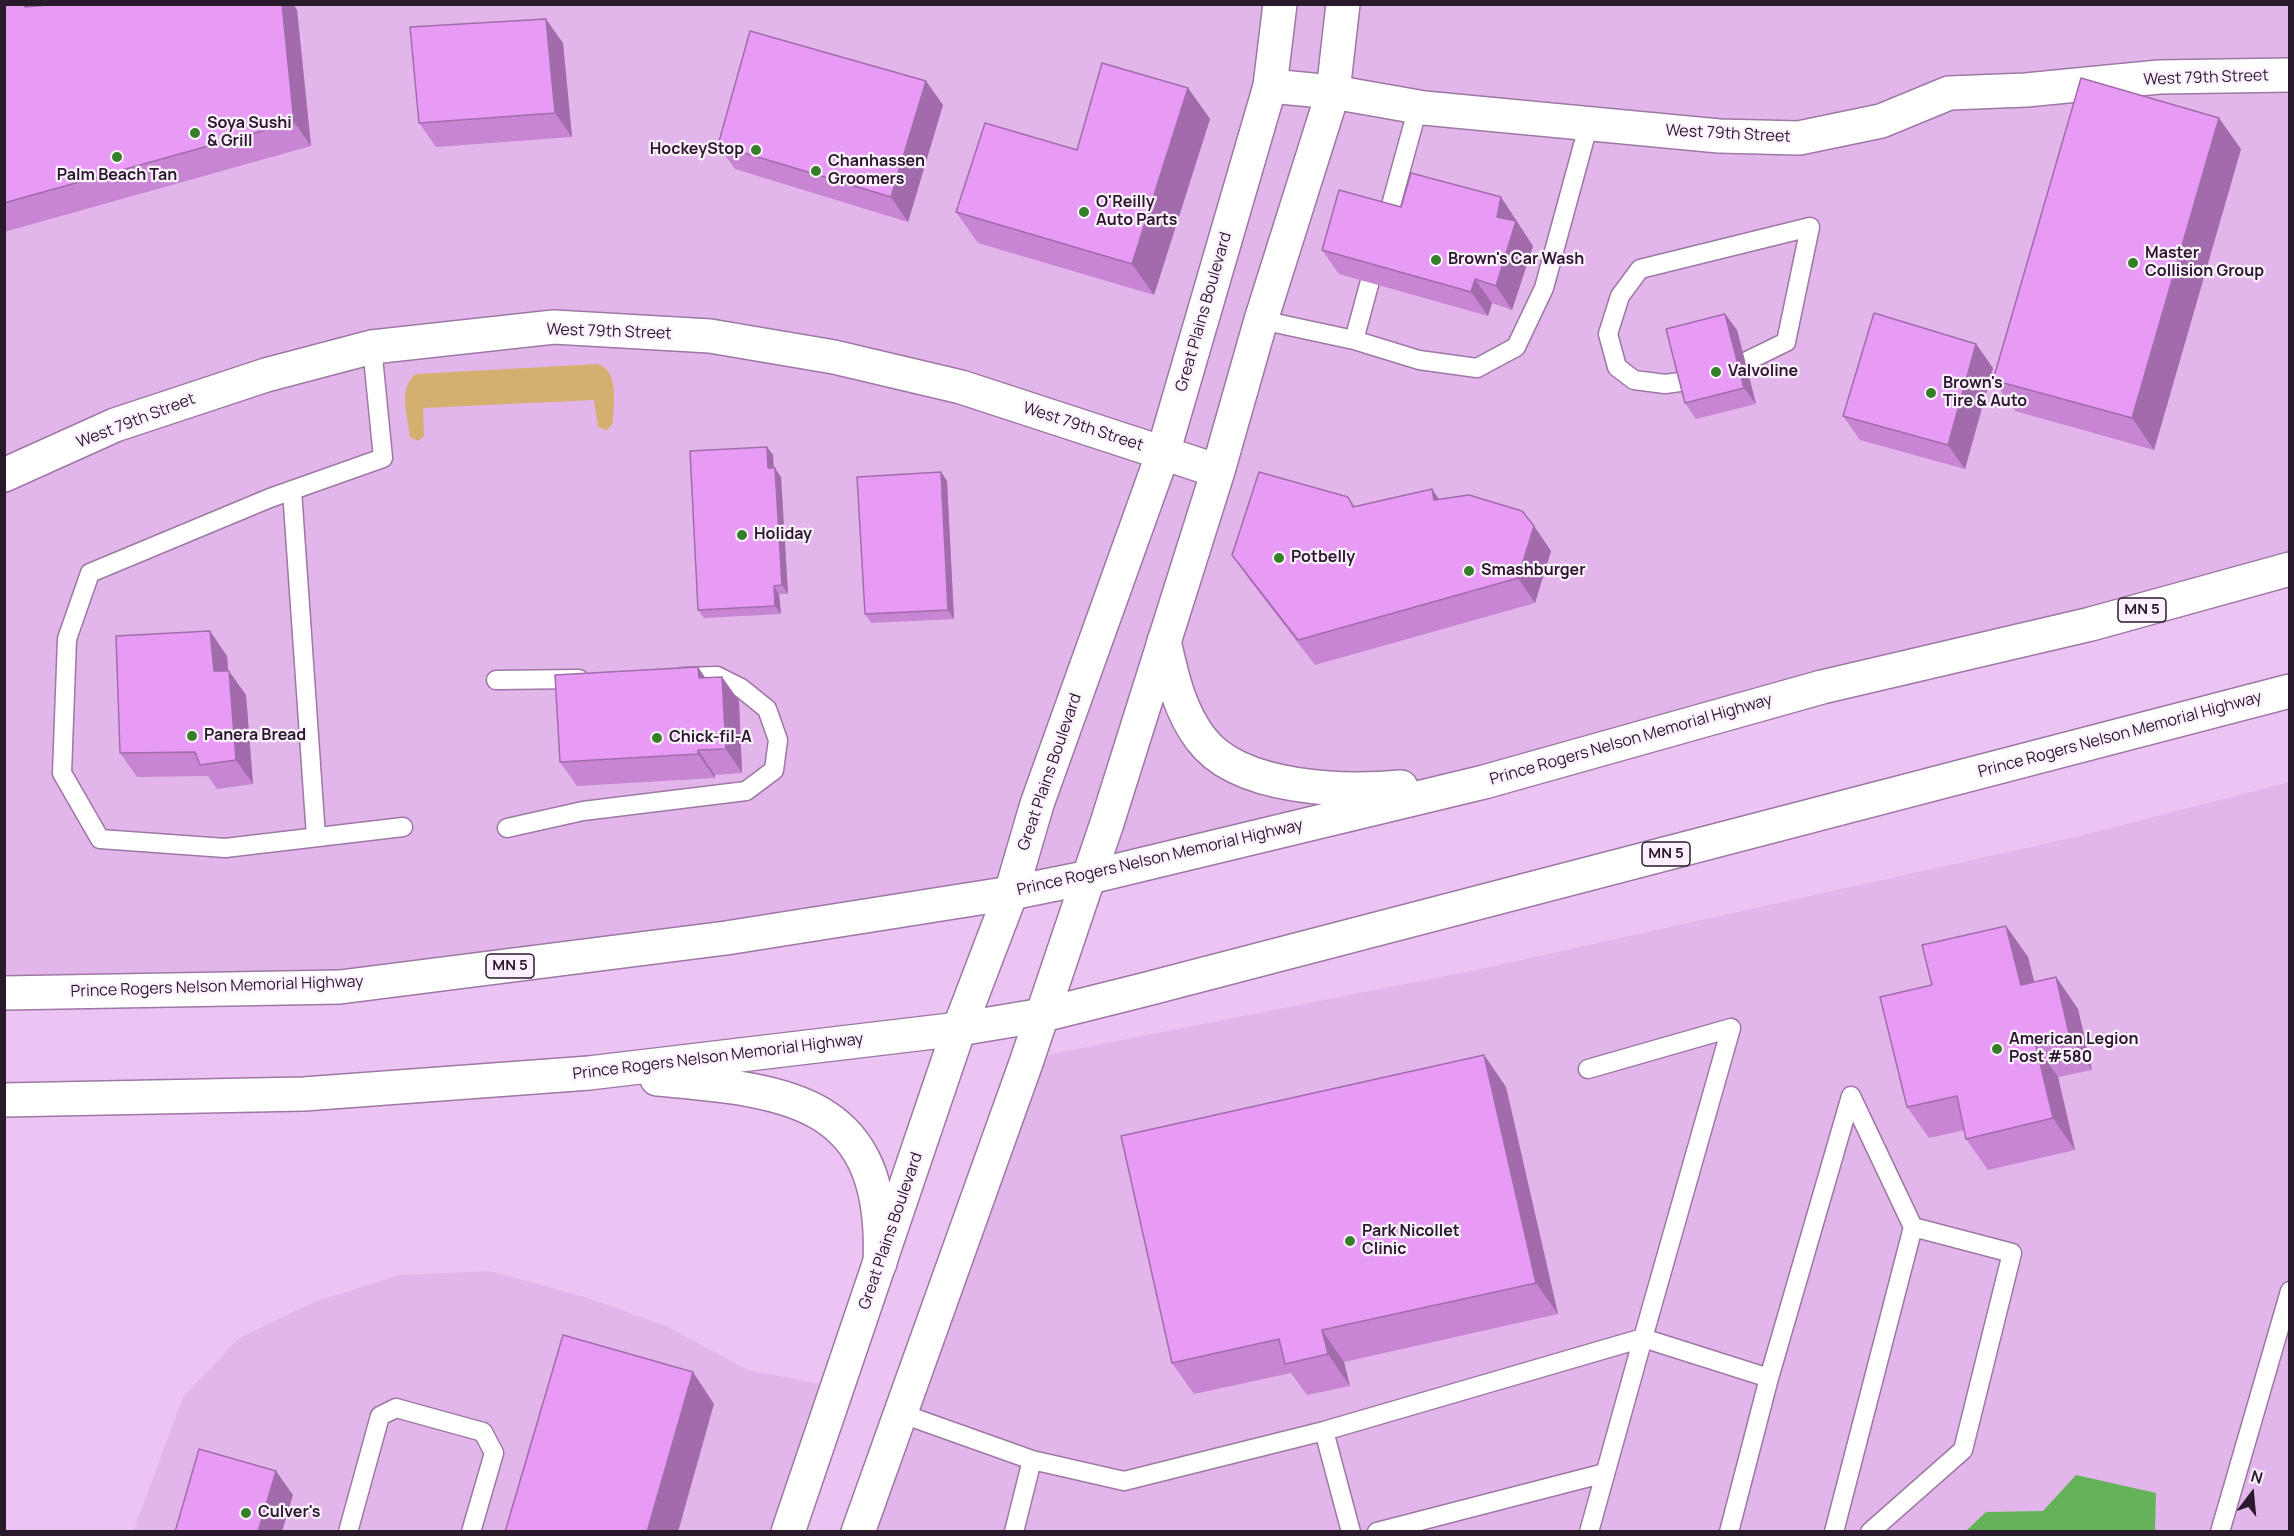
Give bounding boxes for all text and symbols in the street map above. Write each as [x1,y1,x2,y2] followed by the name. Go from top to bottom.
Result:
[2143,66,2269,90] street label: West 79th Street
[207,114,292,152] place label: Soya Sushi & Grill
[1665,121,1791,147] street label: West 79th Street
[188,126,202,140] marker: Soya Sushi & Grill
[650,140,744,160] place label: HockeyStop
[749,143,763,157] marker: HockeyStop
[110,150,124,164] marker: Palm Beach Tan
[828,152,925,190] place label: Chanhassen Groomers
[809,164,823,178] marker: Chanhassen Groomers
[57,166,177,186] place label: Palm Beach Tan
[1096,193,1178,231] place label: O'Reilly Auto Parts
[1077,205,1091,219] marker: O'Reilly Auto Parts
[1172,230,1236,394] street label: Great Plains Boulevard
[2145,244,2264,282] place label: Master Collision Group
[1448,250,1584,270] place label: Brown's Car Wash
[1429,253,1443,267] marker: Brown's Car Wash
[2126,256,2140,270] marker: Master Collision Group
[546,320,672,344] street label: West 79th Street
[1728,362,1798,382] place label: Valvoline
[1709,365,1723,379] marker: Valvoline
[1943,374,2027,412] place label: Brown's Tire & Auto
[1924,386,1938,400] marker: Brown's Tire & Auto
[74,390,198,452] street label: West 79th Street
[1020,398,1146,456] street label: West 79th Street
[754,525,812,545] place label: Holiday
[735,528,749,542] marker: Holiday
[1291,548,1355,568] place label: Potbelly
[1272,551,1286,565] marker: Potbelly
[1481,561,1586,581] place label: Smashburger
[1462,564,1476,578] marker: Smashburger
[2118,598,2166,622] road number: MN 5
[1976,688,2264,782] street label: Prince Rogers Nelson Memorial Highway
[1488,690,1774,790] street label: Prince Rogers Nelson Memorial Highway
[1014,691,1086,853] street label: Great Plains Boulevard
[204,726,306,746] place label: Panera Bread
[669,728,752,748] place label: Chick-fil-A
[185,729,199,743] marker: Panera Bread
[650,731,664,745] marker: Chick-fil-A
[1015,816,1305,900] street label: Prince Rogers Nelson Memorial Highway
[1642,842,1690,866] road number: MN 5
[486,954,534,978] road number: MN 5
[70,972,364,1002] street label: Prince Rogers Nelson Memorial Highway
[571,1030,865,1084] street label: Prince Rogers Nelson Memorial Highway
[2009,1030,2138,1068] place label: American Legion Post #580
[1990,1042,2004,1056] marker: American Legion Post #580
[855,1150,927,1312] street label: Great Plains Boulevard
[1362,1222,1460,1260] place label: Park Nicollet Clinic
[1343,1234,1357,1248] marker: Park Nicollet Clinic
[2222,1464,2282,1524] north arrow
[2248,1465,2266,1489] text: N
[258,1503,320,1523] place label: Culver's
[239,1506,253,1520] marker: Culver's

